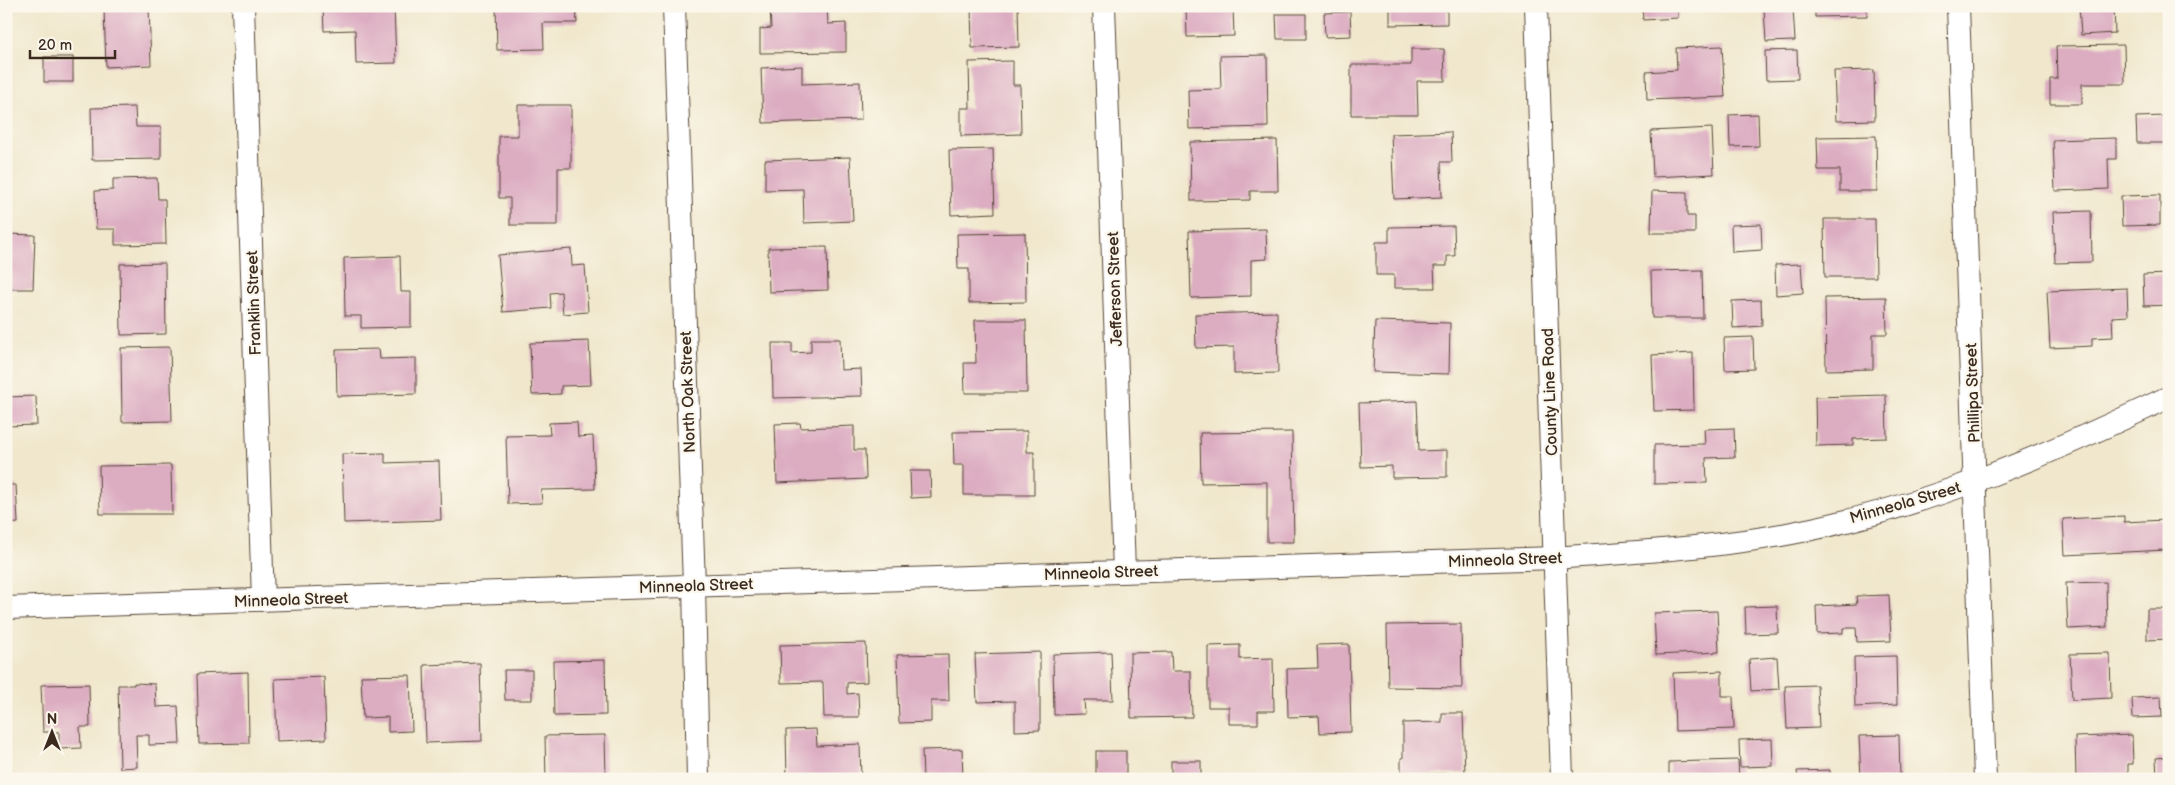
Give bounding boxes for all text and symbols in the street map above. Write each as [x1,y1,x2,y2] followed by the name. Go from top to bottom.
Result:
[30,28,115,60] scale bar
[38,36,72,55] text: 20 m
[1104,231,1127,347] street label: Jefferson Street
[243,250,266,356] street label: Franklin Street
[1539,328,1562,456] street label: County Line Road
[677,331,700,453] street label: North Oak Street
[1962,343,1985,443] street label: Phillipa Street
[1848,478,1963,528] street label: Minneola Street
[1447,549,1563,572] street label: Minneola Street
[1043,562,1159,585] street label: Minneola Street
[638,575,754,598] street label: Minneola Street
[233,589,349,612] street label: Minneola Street
[28,708,78,758] north arrow
[47,711,57,728] text: N

